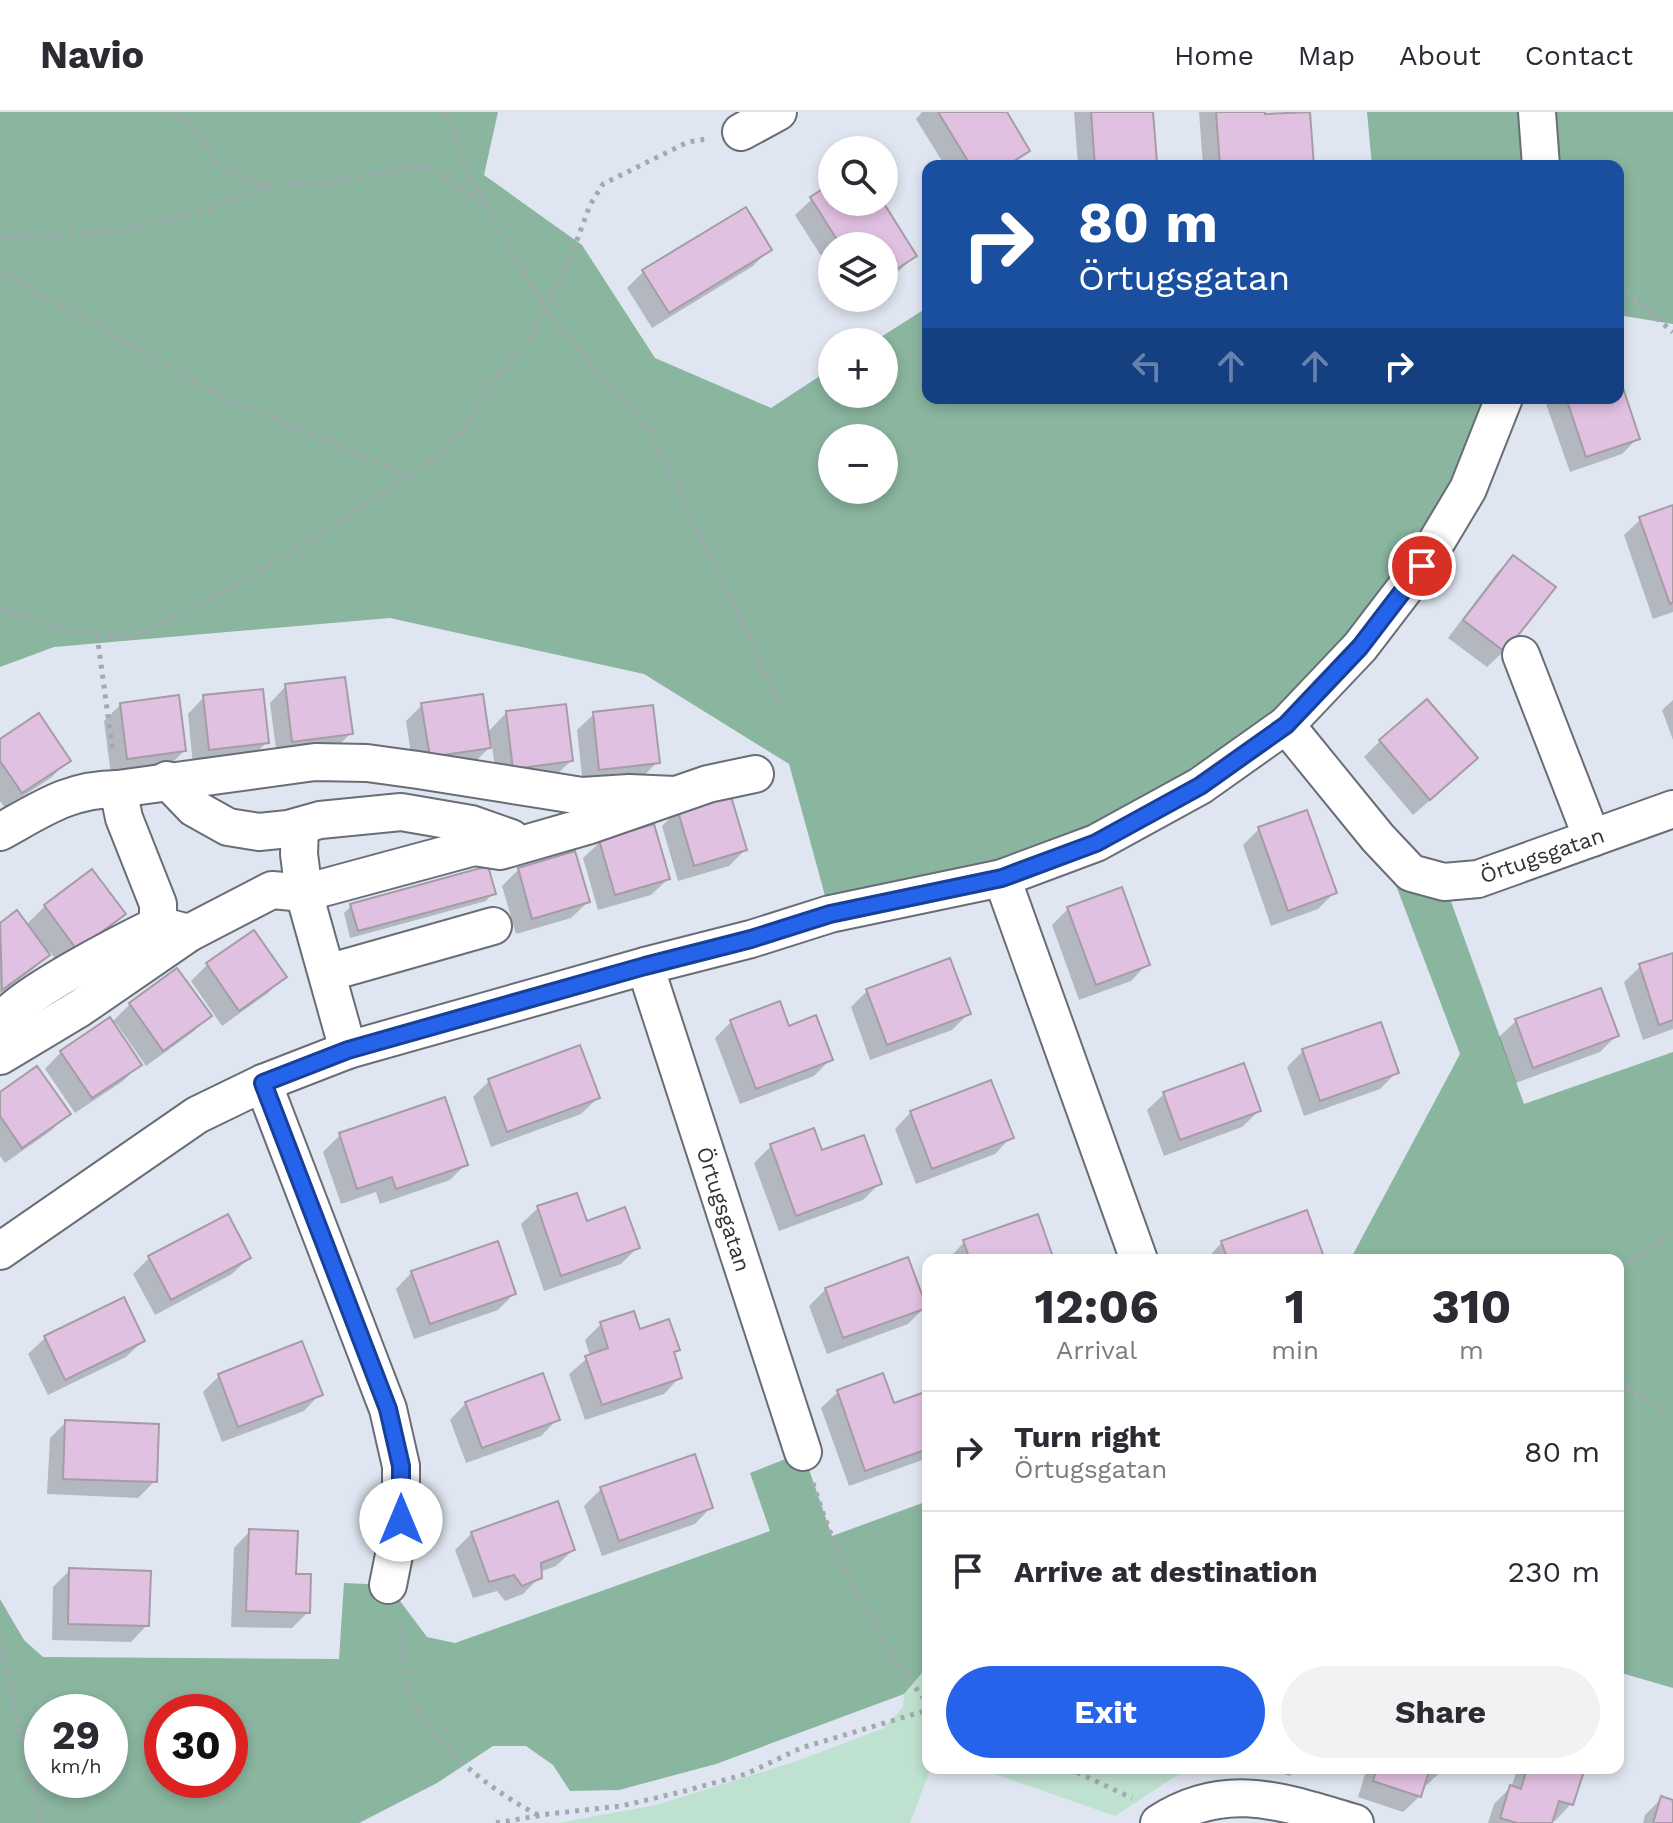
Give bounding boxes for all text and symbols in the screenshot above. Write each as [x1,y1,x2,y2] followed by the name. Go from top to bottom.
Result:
[40,33,144,77] text: Navio
[1174,39,1254,72] text: Home
[1298,39,1355,72] text: Map
[1399,39,1481,72] text: About
[1525,39,1633,72] text: Contact
[818,136,898,504] map controls
[818,136,898,216] button: search
[1078,190,1218,256] text: 80 m
[946,192,1050,296] icon: right
[818,232,898,312] button: layers
[1078,257,1290,299] text: Örtugsgatan
[818,328,898,408] button: +
[1125,344,1169,388] icon: left
[1209,344,1253,388] icon: ahead
[1293,344,1337,388] icon: ahead
[1377,344,1421,388] icon: right
[818,424,898,504] button: −
[1388,532,1456,600] pin
[1400,544,1444,588] icon: arrive
[1477,823,1608,888] street label: Örtugsgatan
[692,1144,755,1275] street label: Örtugsgatan
[1034,1278,1159,1335] text: 12:06
[1285,1278,1305,1335] text: 1
[1431,1278,1512,1335] text: 310
[1056,1335,1137,1365] text: Arrival
[1271,1335,1319,1365] text: min
[1459,1335,1484,1365] text: m
[1014,1419,1160,1454] text: Turn right
[946,1429,990,1473] icon: right
[1524,1434,1600,1469] text: 80 m
[1014,1454,1167,1484] text: Örtugsgatan
[359,1478,443,1562] position arrow
[946,1549,990,1593] icon: arrive
[1014,1554,1318,1589] text: Arrive at destination
[1508,1554,1600,1589] text: 230 m
[946,1666,1265,1758] button: Exit
[1281,1666,1600,1758] button: Share
[144,1694,248,1798] speed limit sign: 30
[52,1712,100,1759] text: 29
[50,1754,102,1778] text: km/h

